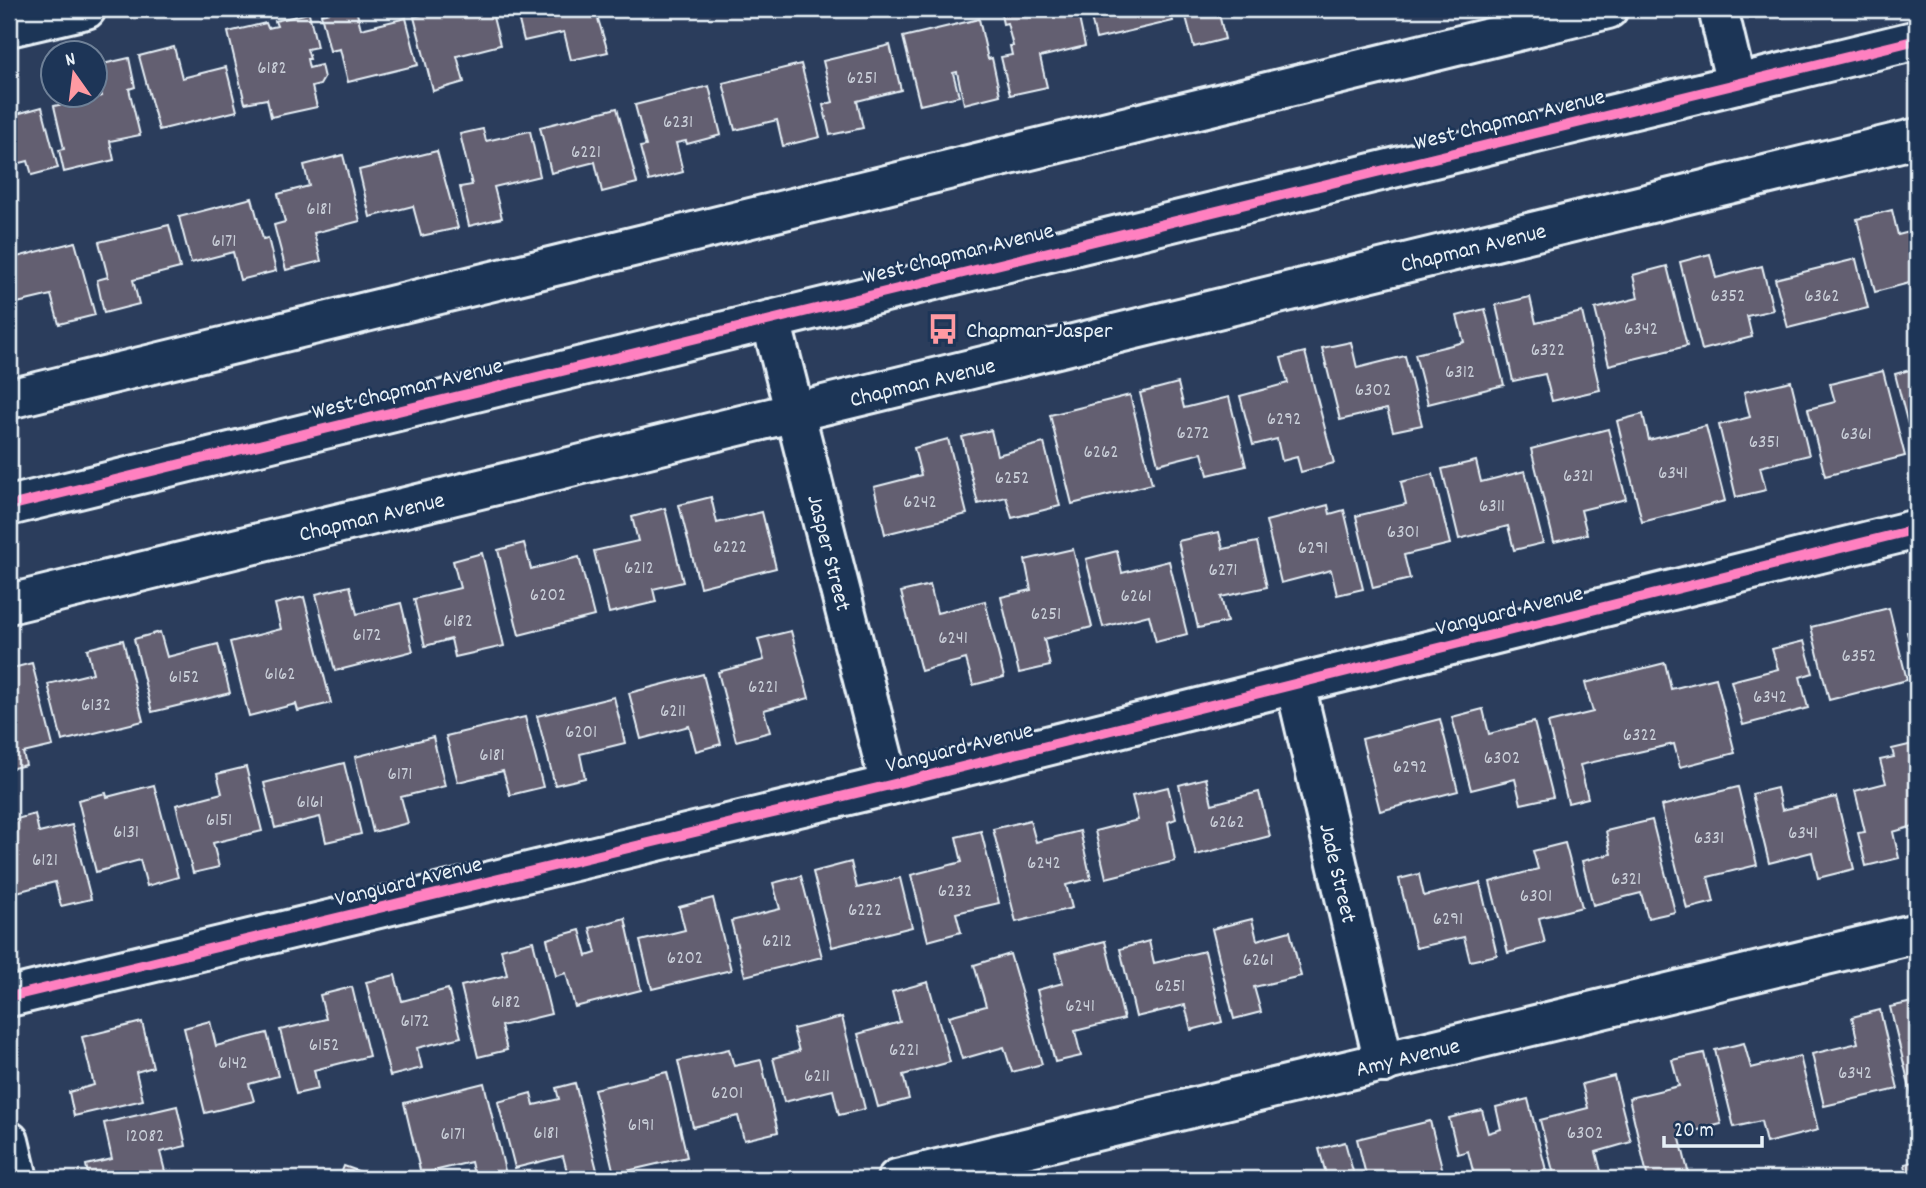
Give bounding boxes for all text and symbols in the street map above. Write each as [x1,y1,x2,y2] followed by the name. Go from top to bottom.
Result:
[38,38,108,108] north arrow
[63,47,79,75] text: N
[257,56,287,83] house number: 6182
[847,66,877,93] house number: 6251
[1411,82,1609,161] street label: West Chapman Avenue
[663,110,693,137] house number: 6231
[571,140,601,167] house number: 6221
[306,197,332,224] house number: 6181
[860,216,1058,295] street label: West Chapman Avenue
[1398,216,1550,284] street label: Chapman Avenue
[212,229,236,256] house number: 6171
[1711,284,1745,311] house number: 6352
[1804,284,1840,311] house number: 6362
[926,312,960,346] bus stop icon: Chapman-Jasper
[966,316,1113,349] place label: Chapman-Jasper
[1624,317,1658,344] house number: 6342
[1531,338,1565,365] house number: 6322
[309,351,507,430] street label: West Chapman Avenue
[847,351,999,418] street label: Chapman Avenue
[1445,360,1475,387] house number: 6312
[1355,378,1391,405] house number: 6302
[1267,407,1301,434] house number: 6292
[1176,421,1210,448] house number: 6272
[1840,422,1872,449] house number: 6361
[1749,430,1779,457] house number: 6351
[1083,440,1119,467] house number: 6262
[1658,461,1688,488] house number: 6341
[1563,464,1593,491] house number: 6321
[995,466,1029,493] house number: 6252
[296,485,448,553] street label: Chapman Avenue
[903,490,937,517] house number: 6242
[796,491,858,615] street label: Jasper Street
[1479,494,1505,521] house number: 6311
[1387,520,1419,547] house number: 6301
[713,535,747,562] house number: 6222
[1298,536,1328,563] house number: 6291
[624,556,654,583] house number: 6212
[1208,558,1238,585] house number: 6271
[1433,578,1587,647] street label: Vanguard Avenue
[530,583,566,610] house number: 6202
[1120,584,1152,611] house number: 6261
[1031,602,1061,629] house number: 6251
[443,609,473,636] house number: 6182
[352,623,382,650] house number: 6172
[938,626,968,653] house number: 6241
[1842,644,1876,671] house number: 6352
[264,662,296,689] house number: 6162
[169,665,199,692] house number: 6152
[748,675,778,702] house number: 6221
[1753,685,1787,712] house number: 6342
[81,693,111,720] house number: 6132
[660,699,686,726] house number: 6211
[883,715,1037,784] street label: Vanguard Avenue
[565,720,597,747] house number: 6201
[1623,723,1657,750] house number: 6322
[479,743,505,770] house number: 6181
[1484,746,1520,773] house number: 6302
[1393,755,1427,782] house number: 6292
[388,762,412,789] house number: 6171
[297,790,323,817] house number: 6161
[206,808,232,835] house number: 6151
[1209,810,1245,837] house number: 6262
[113,820,139,847] house number: 6131
[1308,821,1364,927] street label: Jade Street
[1788,821,1818,848] house number: 6341
[1694,826,1724,853] house number: 6331
[32,848,58,875] house number: 6121
[332,849,486,918] street label: Vanguard Avenue
[1027,851,1061,878] house number: 6242
[1611,867,1641,894] house number: 6321
[938,879,972,906] house number: 6232
[1520,884,1552,911] house number: 6301
[848,898,882,925] house number: 6222
[1433,907,1463,934] house number: 6291
[762,929,792,956] house number: 6212
[667,946,703,973] house number: 6202
[1242,948,1274,975] house number: 6261
[1155,974,1185,1001] house number: 6251
[491,990,521,1017] house number: 6182
[1065,994,1095,1021] house number: 6241
[400,1009,430,1036] house number: 6172
[1353,1031,1464,1088] street label: Amy Avenue
[309,1033,339,1060] house number: 6152
[889,1038,919,1065] house number: 6221
[218,1051,248,1078] house number: 6142
[1838,1061,1872,1088] house number: 6342
[804,1064,830,1091] house number: 6211
[711,1081,743,1108] house number: 6201
[1664,1104,1762,1148] scale bar
[628,1113,654,1140] house number: 6191
[1674,1117,1714,1147] text: 20 m
[533,1121,559,1148] house number: 6181
[1567,1121,1603,1148] house number: 6302
[441,1122,465,1149] house number: 6171
[126,1124,164,1151] house number: 12082

